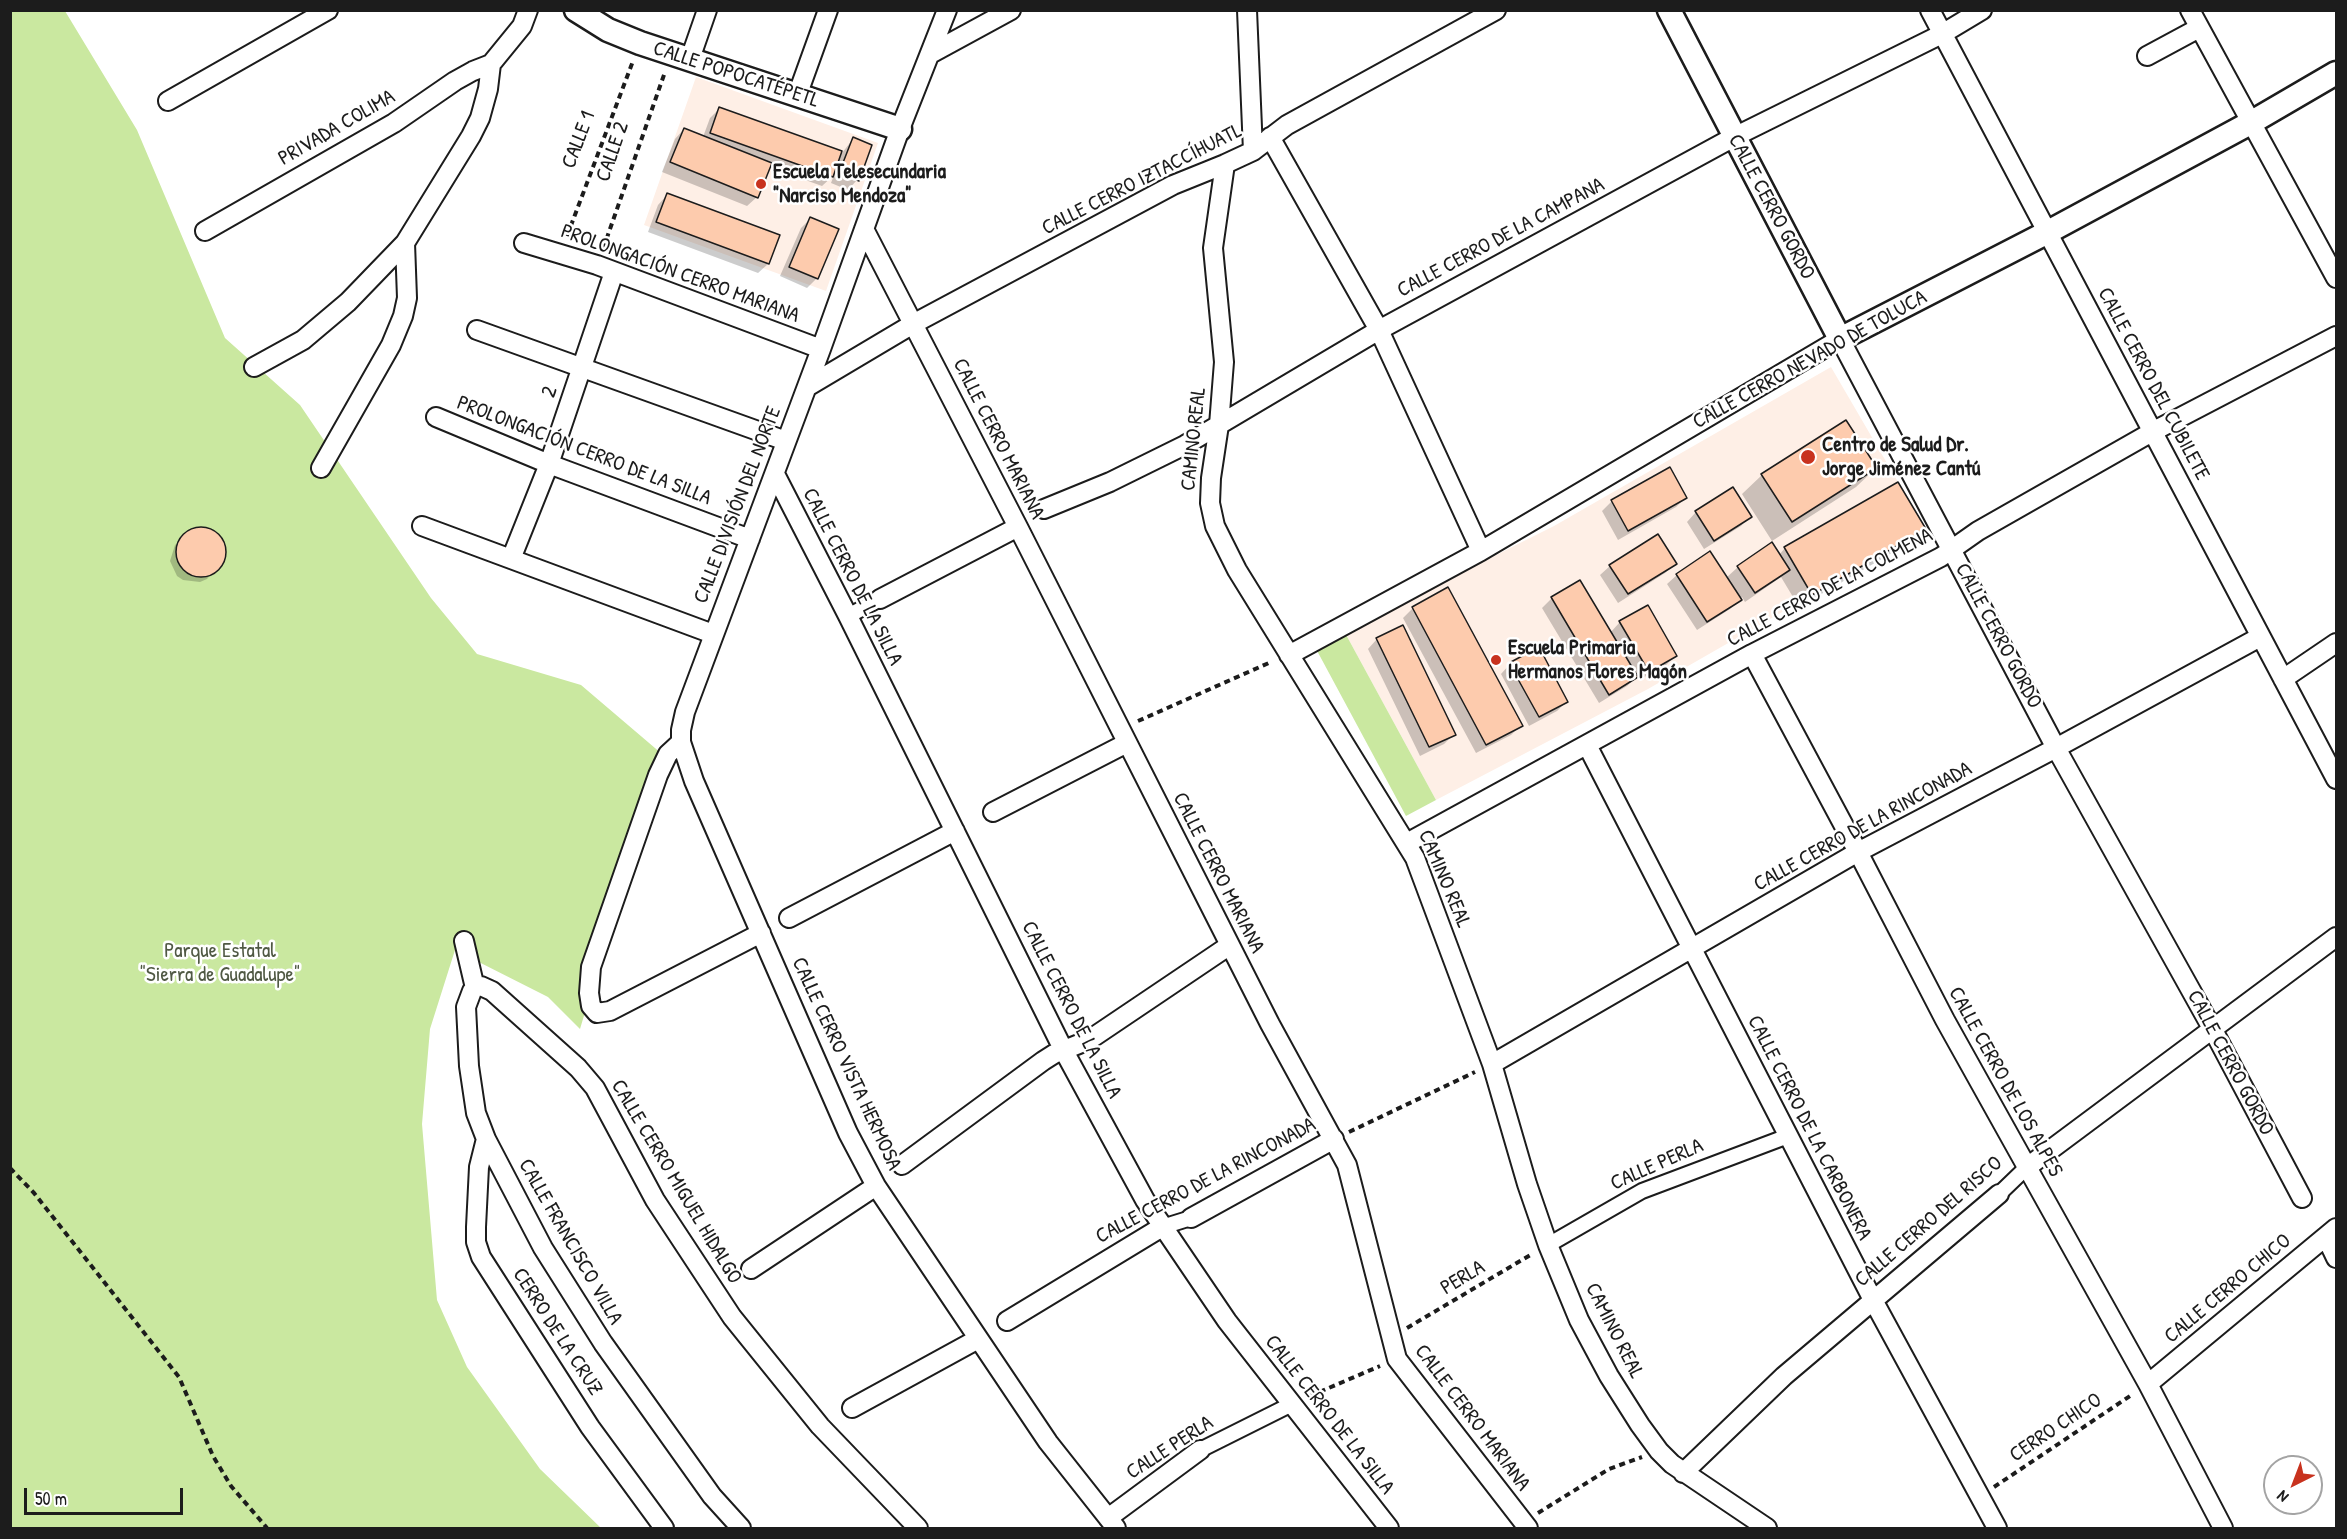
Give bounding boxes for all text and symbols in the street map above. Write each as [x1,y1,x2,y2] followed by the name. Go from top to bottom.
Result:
[650,36,822,114] street label: CALLE POPOCATÉPETL
[274,85,400,171] street label: PRIVADA COLIMA
[557,108,601,172] street label: CALLE 1
[591,119,635,185] street label: CALLE 2
[1038,119,1246,241] street label: CALLE CERRO IZTACCÍHUATL
[1722,130,1820,284] street label: CALLE CERRO GORDO
[773,159,946,209] place label: Escuela Telesecundaria "Narciso Mendoza"
[1393,173,1609,303] street label: CALLE CERRO DE LA CAMPANA
[754,177,768,191] marker: Escuela Telesecundaria "Narciso Mendoza"
[557,219,803,329] street label: PROLONGACIÓN CERRO MARIANA
[2092,283,2214,485] street label: CALLE CERRO DEL CUBILETE
[1689,285,1931,435] street label: CALLE CERRO NEVADO DE TOLUCA
[947,355,1049,523] street label: CALLE CERRO MARIANA
[536,383,564,401] street label: 2
[1176,386,1212,492] street label: CAMINO REAL
[453,391,715,511] street label: PROLONGACIÓN CERRO DE LA SILLA
[689,403,787,607] street label: CALLE DIVISIÓN DEL NORTE
[1822,432,1980,482] place label: Centro de Salud Dr. Jorge Jiménez Cantú
[1799,448,1817,466] marker: Centro de Salud Dr. Jorge Jiménez Cantú
[796,484,908,670] street label: CALLE CERRO DE LA SILLA
[1723,523,1937,653] street label: CALLE CERRO DE LA COLMENA
[1949,559,2047,713] street label: CALLE CERRO GORDO
[1508,635,1687,685] place label: Escuela Primaria Hermanos Flores Magón
[1489,653,1503,667] marker: Escuela Primaria Hermanos Flores Magón
[1750,757,1976,897] street label: CALLE CERRO DE LA RINCONADA
[1167,789,1269,957] street label: CALLE CERRO MARIANA
[1412,826,1476,932] street label: CAMINO REAL
[1015,917,1127,1103] street label: CALLE CERRO DE LA SILLA
[140,938,300,988] park label: Parque Estatal "Sierra de Guadalupe"
[786,954,906,1174] street label: CALLE CERRO VISTA HERMOSA
[1942,983,2068,1181] street label: CALLE CERRO DE LOS ALPES
[2181,986,2279,1140] street label: CALLE CERRO GORDO
[1741,1011,1877,1245] street label: CALLE CERRO DE LA CARBONERA
[605,1075,747,1289] street label: CALLE CERRO MIGUEL HIDALGO
[1092,1112,1320,1250] street label: CALLE CERRO DE LA RINCONADA
[1607,1133,1707,1197] street label: CALLE PERLA
[1850,1151,2008,1293] street label: CALLE CERRO DEL RISCO
[512,1155,628,1329] street label: CALLE FRANCISCO VILLA
[2160,1229,2296,1349] street label: CALLE CERRO CHICO
[1436,1255,1490,1301] street label: PERLA
[507,1264,607,1400] street label: CERRO DE LA CRUZ
[1579,1279,1649,1383] street label: CAMINO REAL
[1259,1330,1399,1500] street label: CALLE CERRO DE LA SILLA
[1409,1340,1535,1496] street label: CALLE CERRO MARIANA
[2005,1388,2107,1468] street label: CERRO CHICO
[1122,1411,1218,1485] street label: CALLE PERLA
[2263,1455,2323,1515] north arrow
[27,1476,186,1514] scale bar
[35,1486,67,1511] text: 50 m
[2272,1486,2293,1508] text: N

